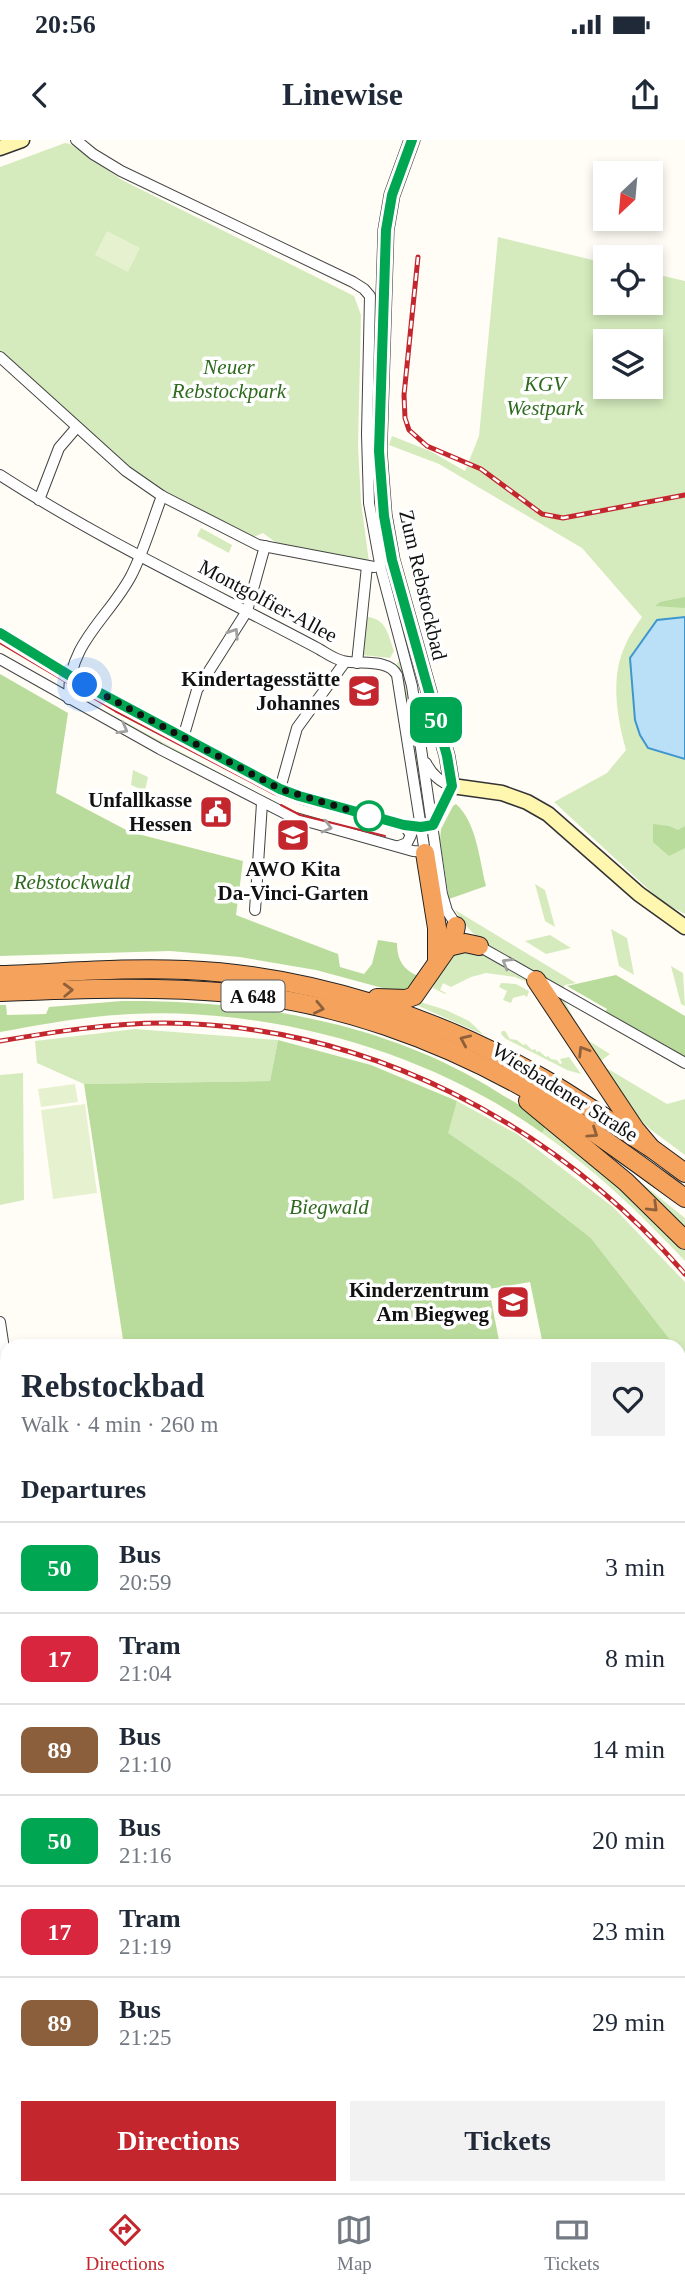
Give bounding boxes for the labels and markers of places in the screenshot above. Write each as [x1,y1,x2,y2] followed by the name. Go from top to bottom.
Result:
[181,667,340,715] place label: Kindertagesstätte Johannes
[345,672,383,710] school or university icon: Kindertagesstätte Johannes
[88,788,192,836] place label: Unfallkasse Hessen
[197,793,235,831] public building icon: Unfallkasse Hessen
[354,801,384,831] unlabelled marker
[274,816,312,854] school or university icon: AWO Kita Da-Vinci-Garten
[218,857,369,905] place label: AWO Kita Da-Vinci-Garten
[349,1278,489,1326] place label: Kinderzentrum Am Biegweg
[494,1283,532,1321] school or university icon: Kinderzentrum Am Biegweg

